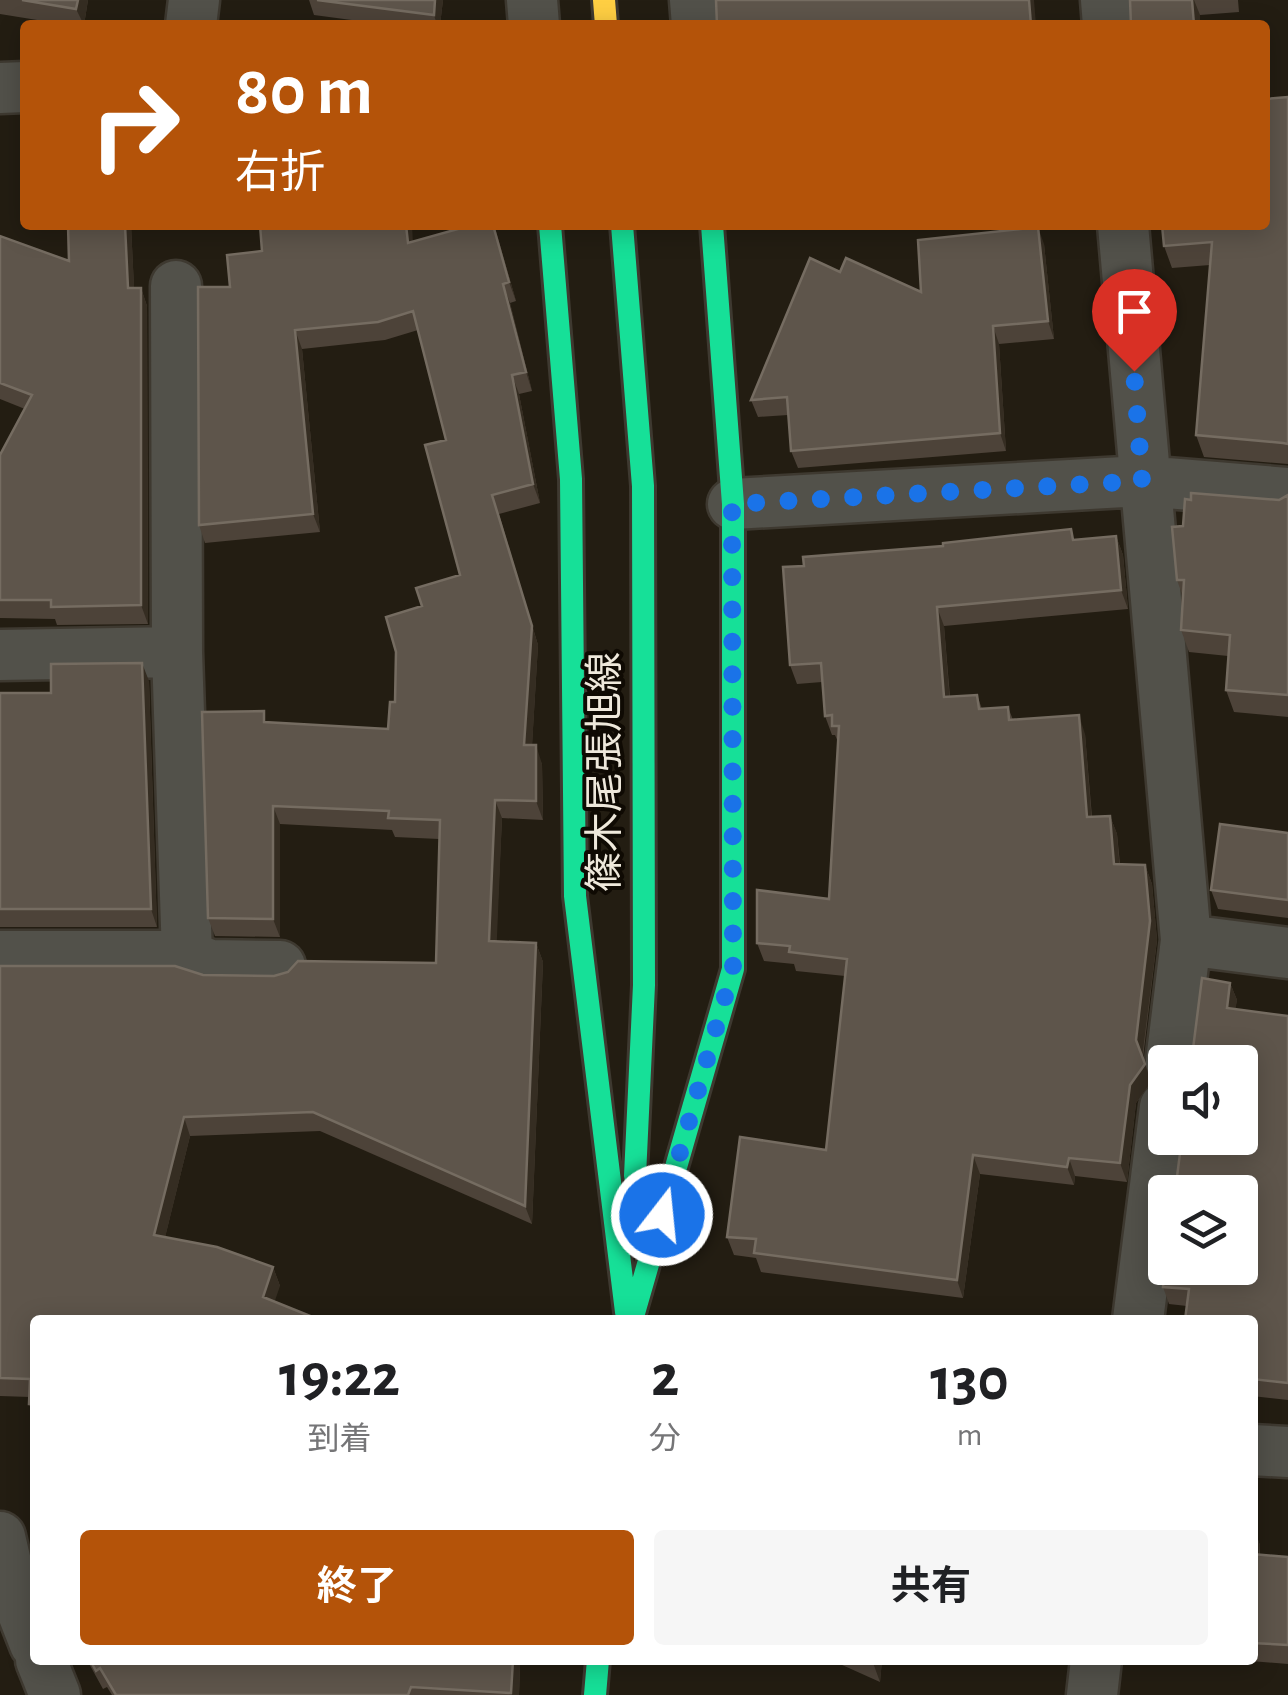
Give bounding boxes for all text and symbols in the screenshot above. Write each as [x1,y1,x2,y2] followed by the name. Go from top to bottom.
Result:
[235,57,373,127] text: 80 m
[70,60,200,190] icon: right
[235,151,325,196] text: 右折
[1092,269,1177,372] pin
[1107,284,1162,339] icon: arrive
[584,652,626,892] street label: 篠木尾張旭線
[1148,1045,1258,1285] map controls
[1148,1045,1258,1155] button: sound
[610,1163,714,1267] position arrow
[1148,1175,1258,1285] button: layers
[279,1347,400,1407] text: 19:22
[651,1347,679,1407] text: 2
[930,1351,1009,1411] text: 130
[957,1419,982,1451] text: m
[308,1423,372,1455] text: 到着
[649,1423,681,1455] text: 分
[80,1530,634,1645] button: 終了
[654,1530,1208,1645] button: 共有

